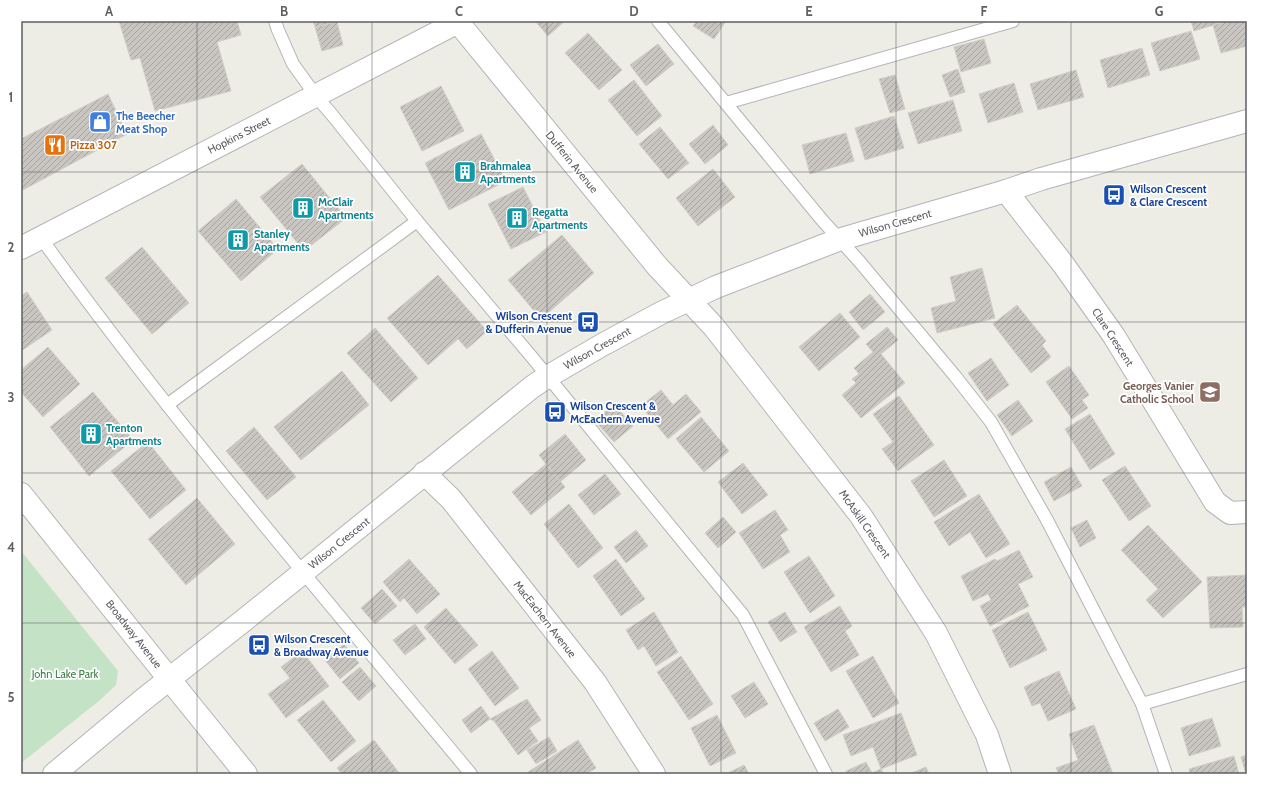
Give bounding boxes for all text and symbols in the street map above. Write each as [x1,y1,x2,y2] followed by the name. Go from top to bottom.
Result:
[105,3,114,19] text: A
[280,3,288,19] text: B
[455,3,463,19] text: C
[629,3,639,19] text: D
[805,3,813,19] text: E
[981,3,988,19] text: F
[1155,3,1164,19] text: G
[9,89,13,105] text: 1
[87,109,113,135] shop icon: The Beecher Meat Shop
[116,109,175,136] place label: The Beecher Meat Shop
[205,113,273,157] street label: Hopkins Street
[543,128,602,196] street label: Dufferin Avenue
[42,132,68,158] restaurant icon: Pizza 307
[70,138,117,152] place label: Pizza 307
[452,159,478,185] building icon: Brahmalea Apartments
[480,159,536,186] place label: Brahmalea Apartments
[1101,182,1127,208] bus stop icon: Wilson Crescent & Clare Crescent
[1130,182,1207,209] place label: Wilson Crescent & Clare Crescent
[290,195,316,221] building icon: McClair Apartments
[318,195,374,222] place label: McClair Apartments
[504,205,530,231] building icon: Regatta Apartments
[532,205,588,232] place label: Regatta Apartments
[857,206,933,240] street label: Wilson Crescent
[225,227,251,253] building icon: Stanley Apartments
[254,227,310,254] place label: Stanley Apartments
[8,239,15,255] text: 2
[1089,305,1137,369] street label: Clare Crescent
[486,309,572,336] place label: Wilson Crescent & Dufferin Avenue
[575,309,601,335] bus stop icon: Wilson Crescent & Dufferin Avenue
[561,324,633,372] street label: Wilson Crescent
[1120,379,1194,406] place label: Georges Vanier Catholic School
[1197,379,1223,405] school or university icon: Georges Vanier Catholic School
[7,389,15,405] text: 3
[542,399,568,425] bus stop icon: Wilson Crescent & McEachern Avenue
[570,399,660,426] place label: Wilson Crescent & McEachern Avenue
[78,421,104,447] building icon: Trenton Apartments
[106,421,162,448] place label: Trenton Apartments
[836,487,894,561] street label: McAskill Crescent
[305,514,373,572] street label: Wilson Crescent
[7,539,15,555] text: 4
[511,578,580,661] street label: MacEachern Avenue
[103,597,165,671] street label: Broadway Avenue
[246,632,272,658] bus stop icon: Wilson Crescent & Broadway Avenue
[274,632,369,659] place label: Wilson Crescent & Broadway Avenue
[31,667,98,681] park label: John Lake Park
[8,689,15,705] text: 5

